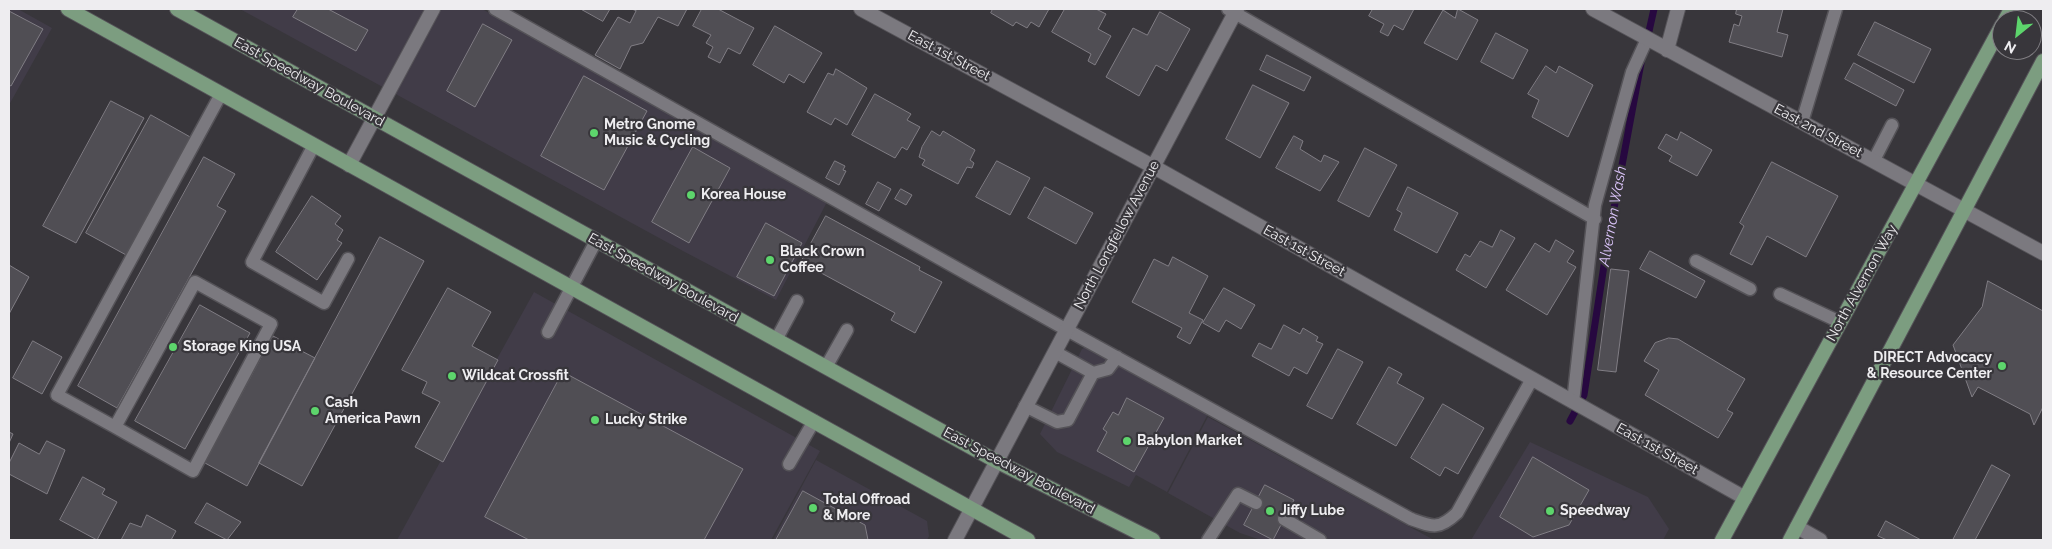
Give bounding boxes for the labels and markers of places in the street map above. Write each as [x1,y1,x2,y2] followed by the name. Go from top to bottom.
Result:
[604,117,710,150] place label: Metro Gnome Music & Cycling
[588,127,600,139] marker: Metro Gnome Music & Cycling
[701,187,786,203] place label: Korea House
[685,189,697,201] marker: Korea House
[780,244,864,276] place label: Black Crown Coffee
[764,254,776,266] marker: Black Crown Coffee
[183,339,301,355] place label: Storage King USA
[167,341,179,353] marker: Storage King USA
[1867,350,1992,382] place label: DIRECT Advocacy & Resource Center
[1996,360,2008,372] marker: DIRECT Advocacy & Resource Center
[462,368,569,384] place label: Wildcat Crossfit
[446,370,458,382] marker: Wildcat Crossfit
[325,395,421,428] place label: Cash America Pawn
[309,405,321,417] marker: Cash America Pawn
[605,412,687,428] place label: Lucky Strike
[589,414,601,426] marker: Lucky Strike
[1137,433,1242,449] place label: Babylon Market
[1121,435,1133,447] marker: Babylon Market
[823,492,910,524] place label: Total Offroad & More
[807,502,819,514] marker: Total Offroad & More
[1280,503,1345,519] place label: Jiffy Lube
[1560,503,1630,519] place label: Speedway
[1264,505,1276,517] marker: Jiffy Lube
[1544,505,1556,517] marker: Speedway

